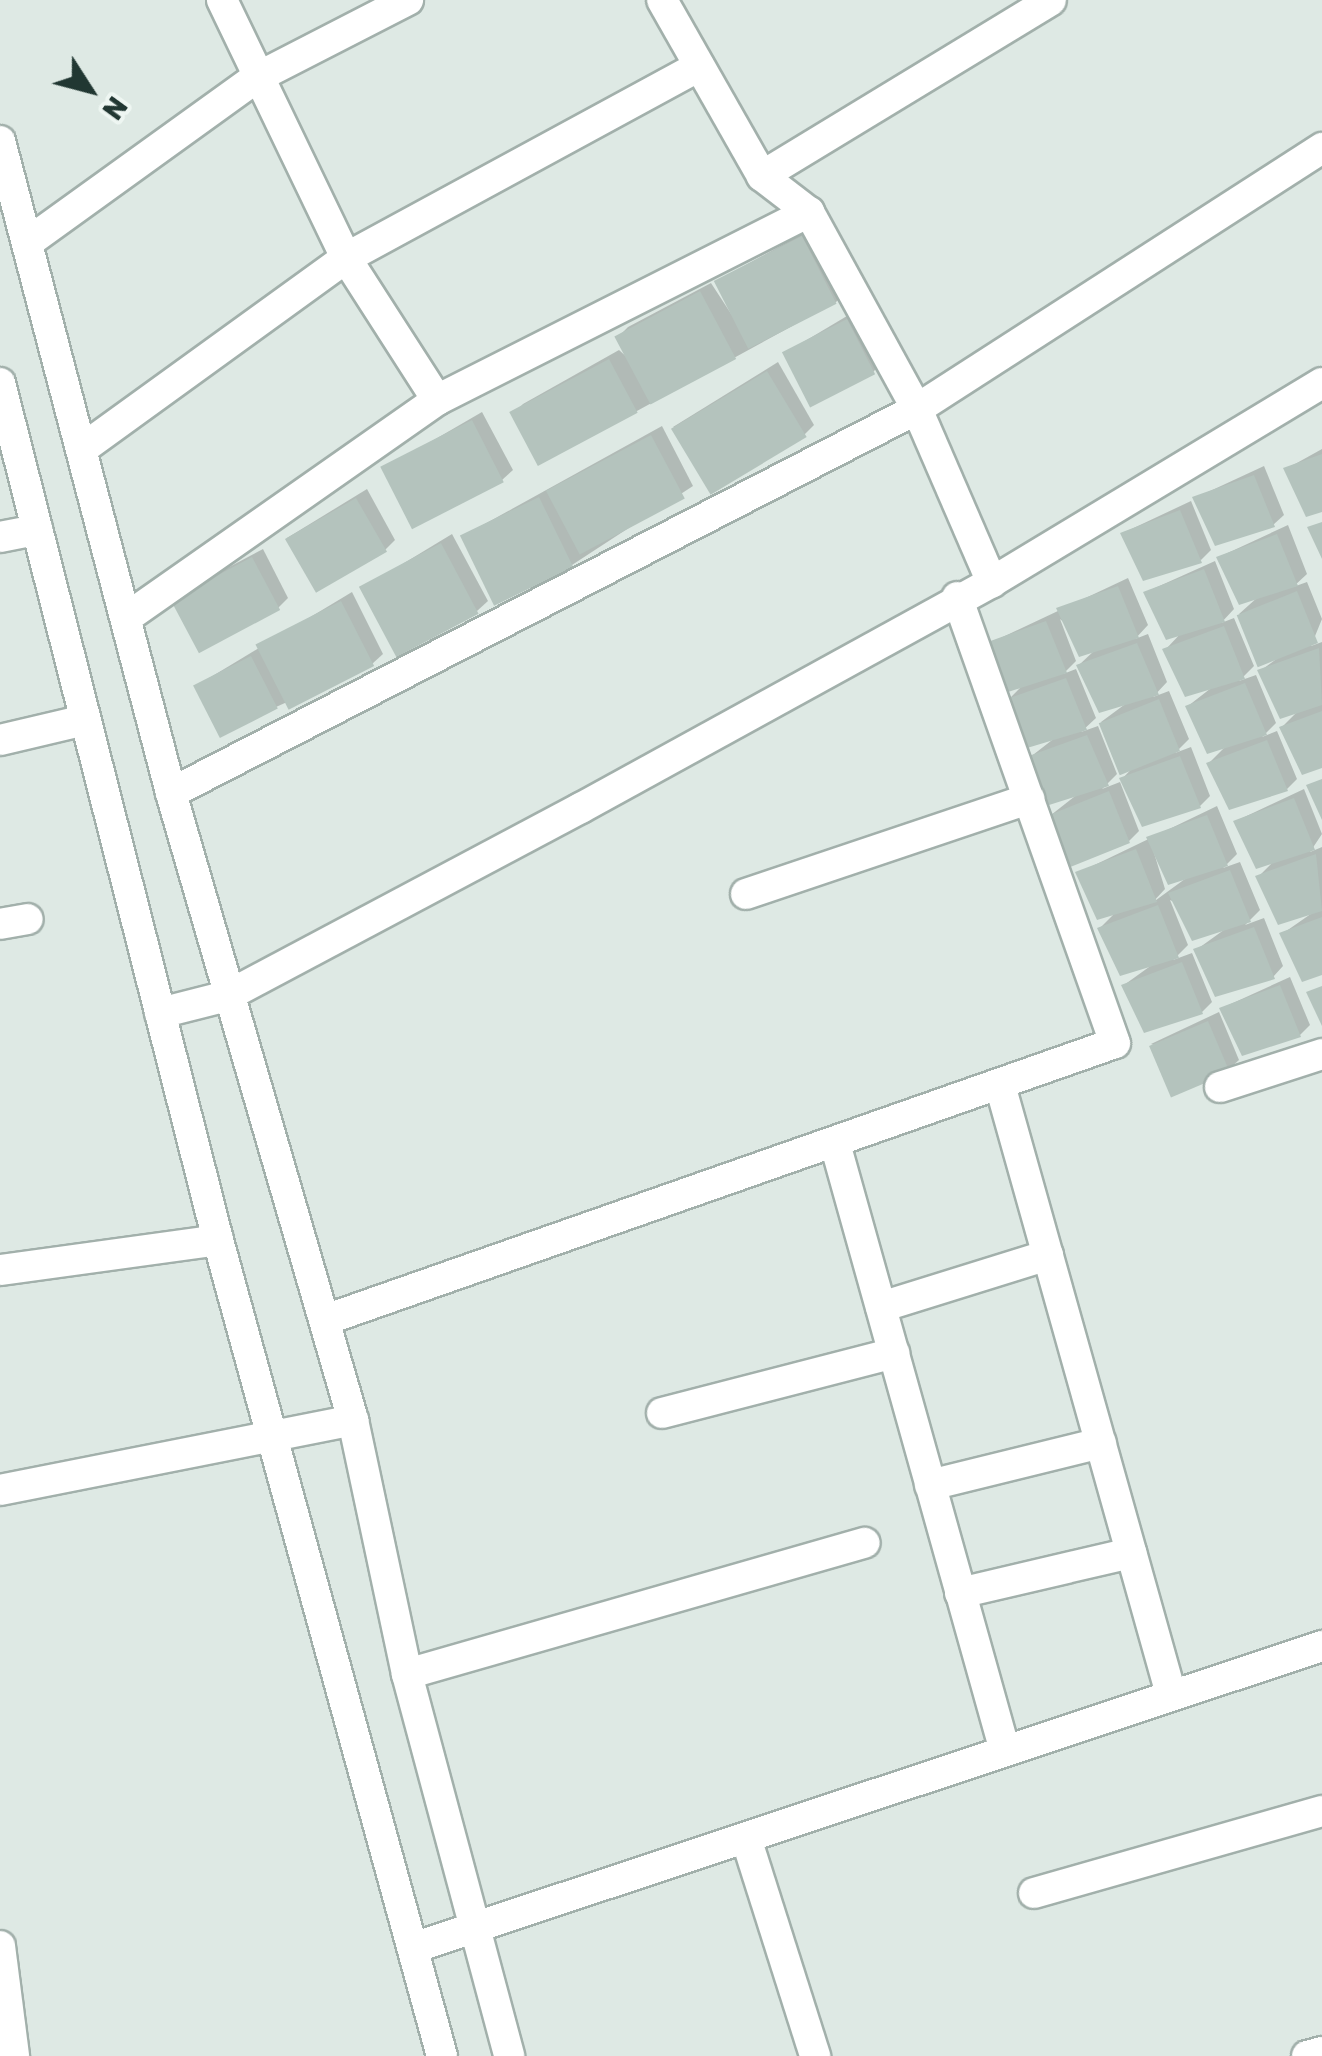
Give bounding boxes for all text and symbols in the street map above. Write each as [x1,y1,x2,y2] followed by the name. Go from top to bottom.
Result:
[40,40,140,140] north arrow
[95,90,134,126] text: N

